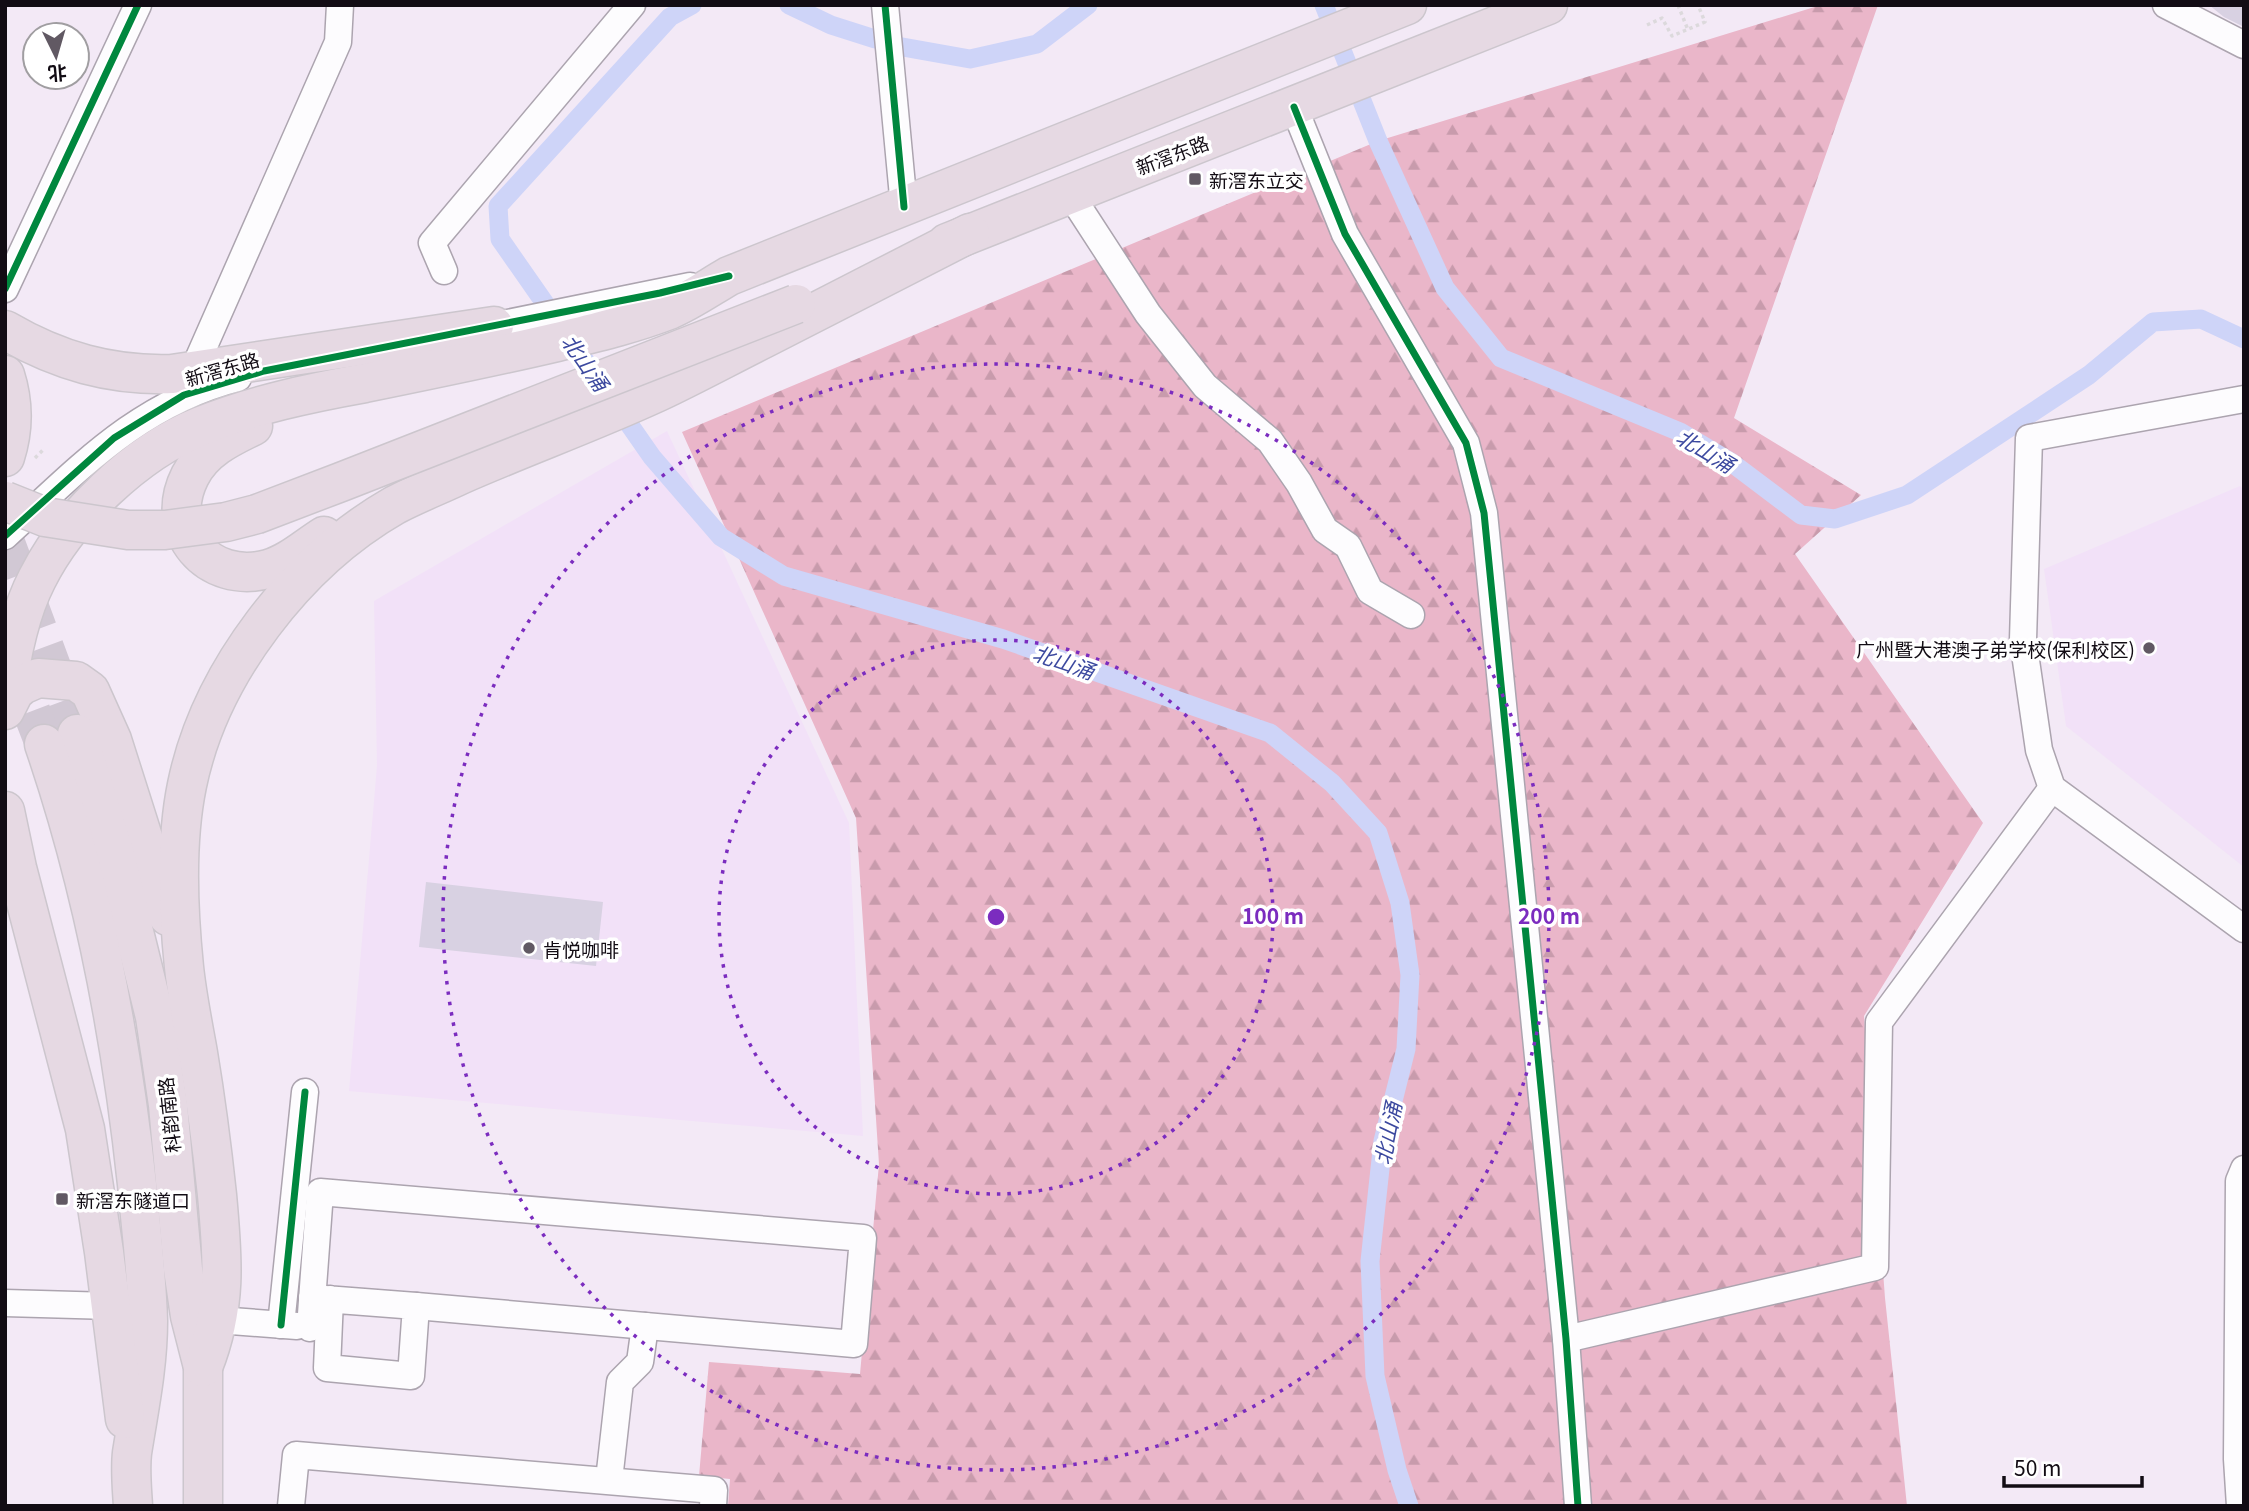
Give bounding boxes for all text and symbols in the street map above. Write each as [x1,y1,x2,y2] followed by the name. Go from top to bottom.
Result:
[21,21,91,91] north arrow
[47,60,68,89] text: 北
[1132,128,1212,180] street label: 新滘东路
[1209,166,1304,193] place label: 新滘东立交
[1187,171,1203,187] marker: 新滘东立交
[556,328,618,398] water label: 北山涌
[182,345,262,391] street label: 新滘东路
[1671,421,1742,480] water label: 北山涌
[1856,635,2135,662] place label: 广州暨大港澳子弟学校(保利校区)
[1029,637,1101,686] water label: 北山涌
[2141,640,2157,656] marker: 广州暨大港澳子弟学校(保利校区)
[1242,900,1304,930] text: 100 m
[1518,900,1580,930] text: 200 m
[984,905,1008,929] centre of rings
[543,935,619,962] place label: 肯悦咖啡
[521,940,537,956] marker: 肯悦咖啡
[151,1076,185,1154] street label: 科韵南路
[1366,1097,1408,1167] water label: 北山涌
[76,1186,190,1213] place label: 新滘东隧道口
[54,1191,70,1207] marker: 新滘东隧道口
[2004,1444,2142,1488] scale bar
[2014,1452,2061,1482] text: 50 m

